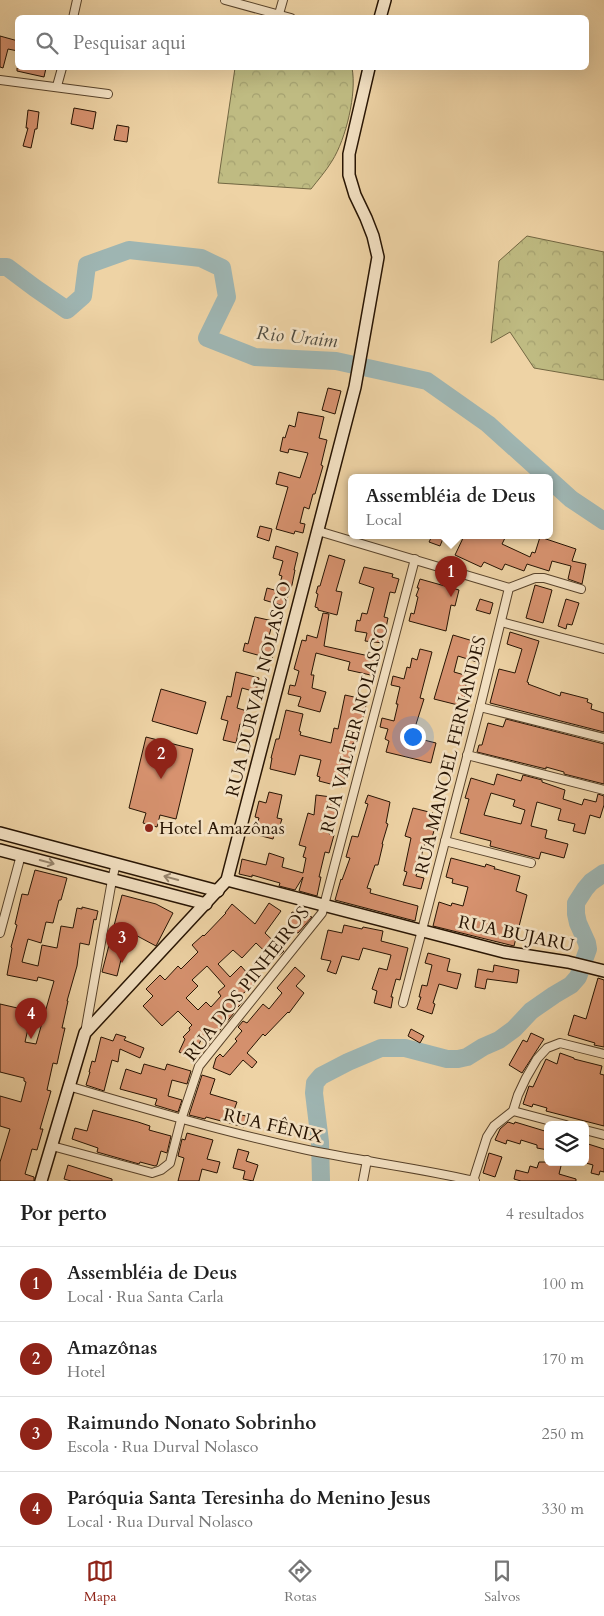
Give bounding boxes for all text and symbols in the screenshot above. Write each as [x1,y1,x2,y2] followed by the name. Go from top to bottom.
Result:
[15,15,589,70] search box
[33,29,61,57] icon: search
[73,30,186,56] text: Pesquisar aqui
[255,320,340,354] water label: Rio Uraim
[348,474,553,539] popup
[365,483,536,509] text: Assembléia de Deus
[365,509,402,531] text: Local
[435,556,467,597] pin: 1
[220,579,298,799] street label: RUA DURVAL NOLASCO
[315,620,395,836] street label: RUA VALTER NOLASCO
[409,633,493,877] street label: RUA MANOEL FERNANDES
[400,724,426,750] your location
[145,738,177,779] pin: 2
[159,816,285,841] place label: Hotel Amazônas
[143,822,155,834] marker: Hotel Amazônas
[39,858,55,868] one-way arrow
[163,873,179,882] one-way arrow
[179,901,315,1067] street label: RUA DOS PINHEIROS
[456,910,577,959] street label: RUA BUJARU
[106,922,138,963] pin: 3
[15,998,47,1039] pin: 4
[221,1102,326,1150] street label: RUA FÊNIX
[544,1121,589,1166] map controls
[544,1121,589,1166] button: layers
[20,1199,107,1228] text: Por perto
[506,1203,584,1225] text: 4 resultados
[67,1260,237,1286] text: Assembléia de Deus
[32,1273,40,1295] text: 1
[542,1273,584,1295] text: 100 m
[67,1286,224,1308] text: Local · Rua Santa Carla
[67,1335,157,1361] text: Amazônas
[32,1348,40,1370] text: 2
[542,1348,584,1370] text: 170 m
[67,1361,105,1383] text: Hotel
[67,1410,316,1436] text: Raimundo Nonato Sobrinho
[32,1423,40,1445] text: 3
[542,1423,584,1445] text: 250 m
[67,1436,258,1458] text: Escola · Rua Durval Nolasco
[67,1485,431,1511] text: Paróquia Santa Teresinha do Menino Jesus
[32,1498,40,1520] text: 4
[542,1498,584,1520] text: 330 m
[67,1511,253,1533] text: Local · Rua Durval Nolasco
[84,1557,117,1606] tab: Mapa
[284,1557,317,1606] tab: Rotas
[484,1557,520,1606] tab: Salvos

